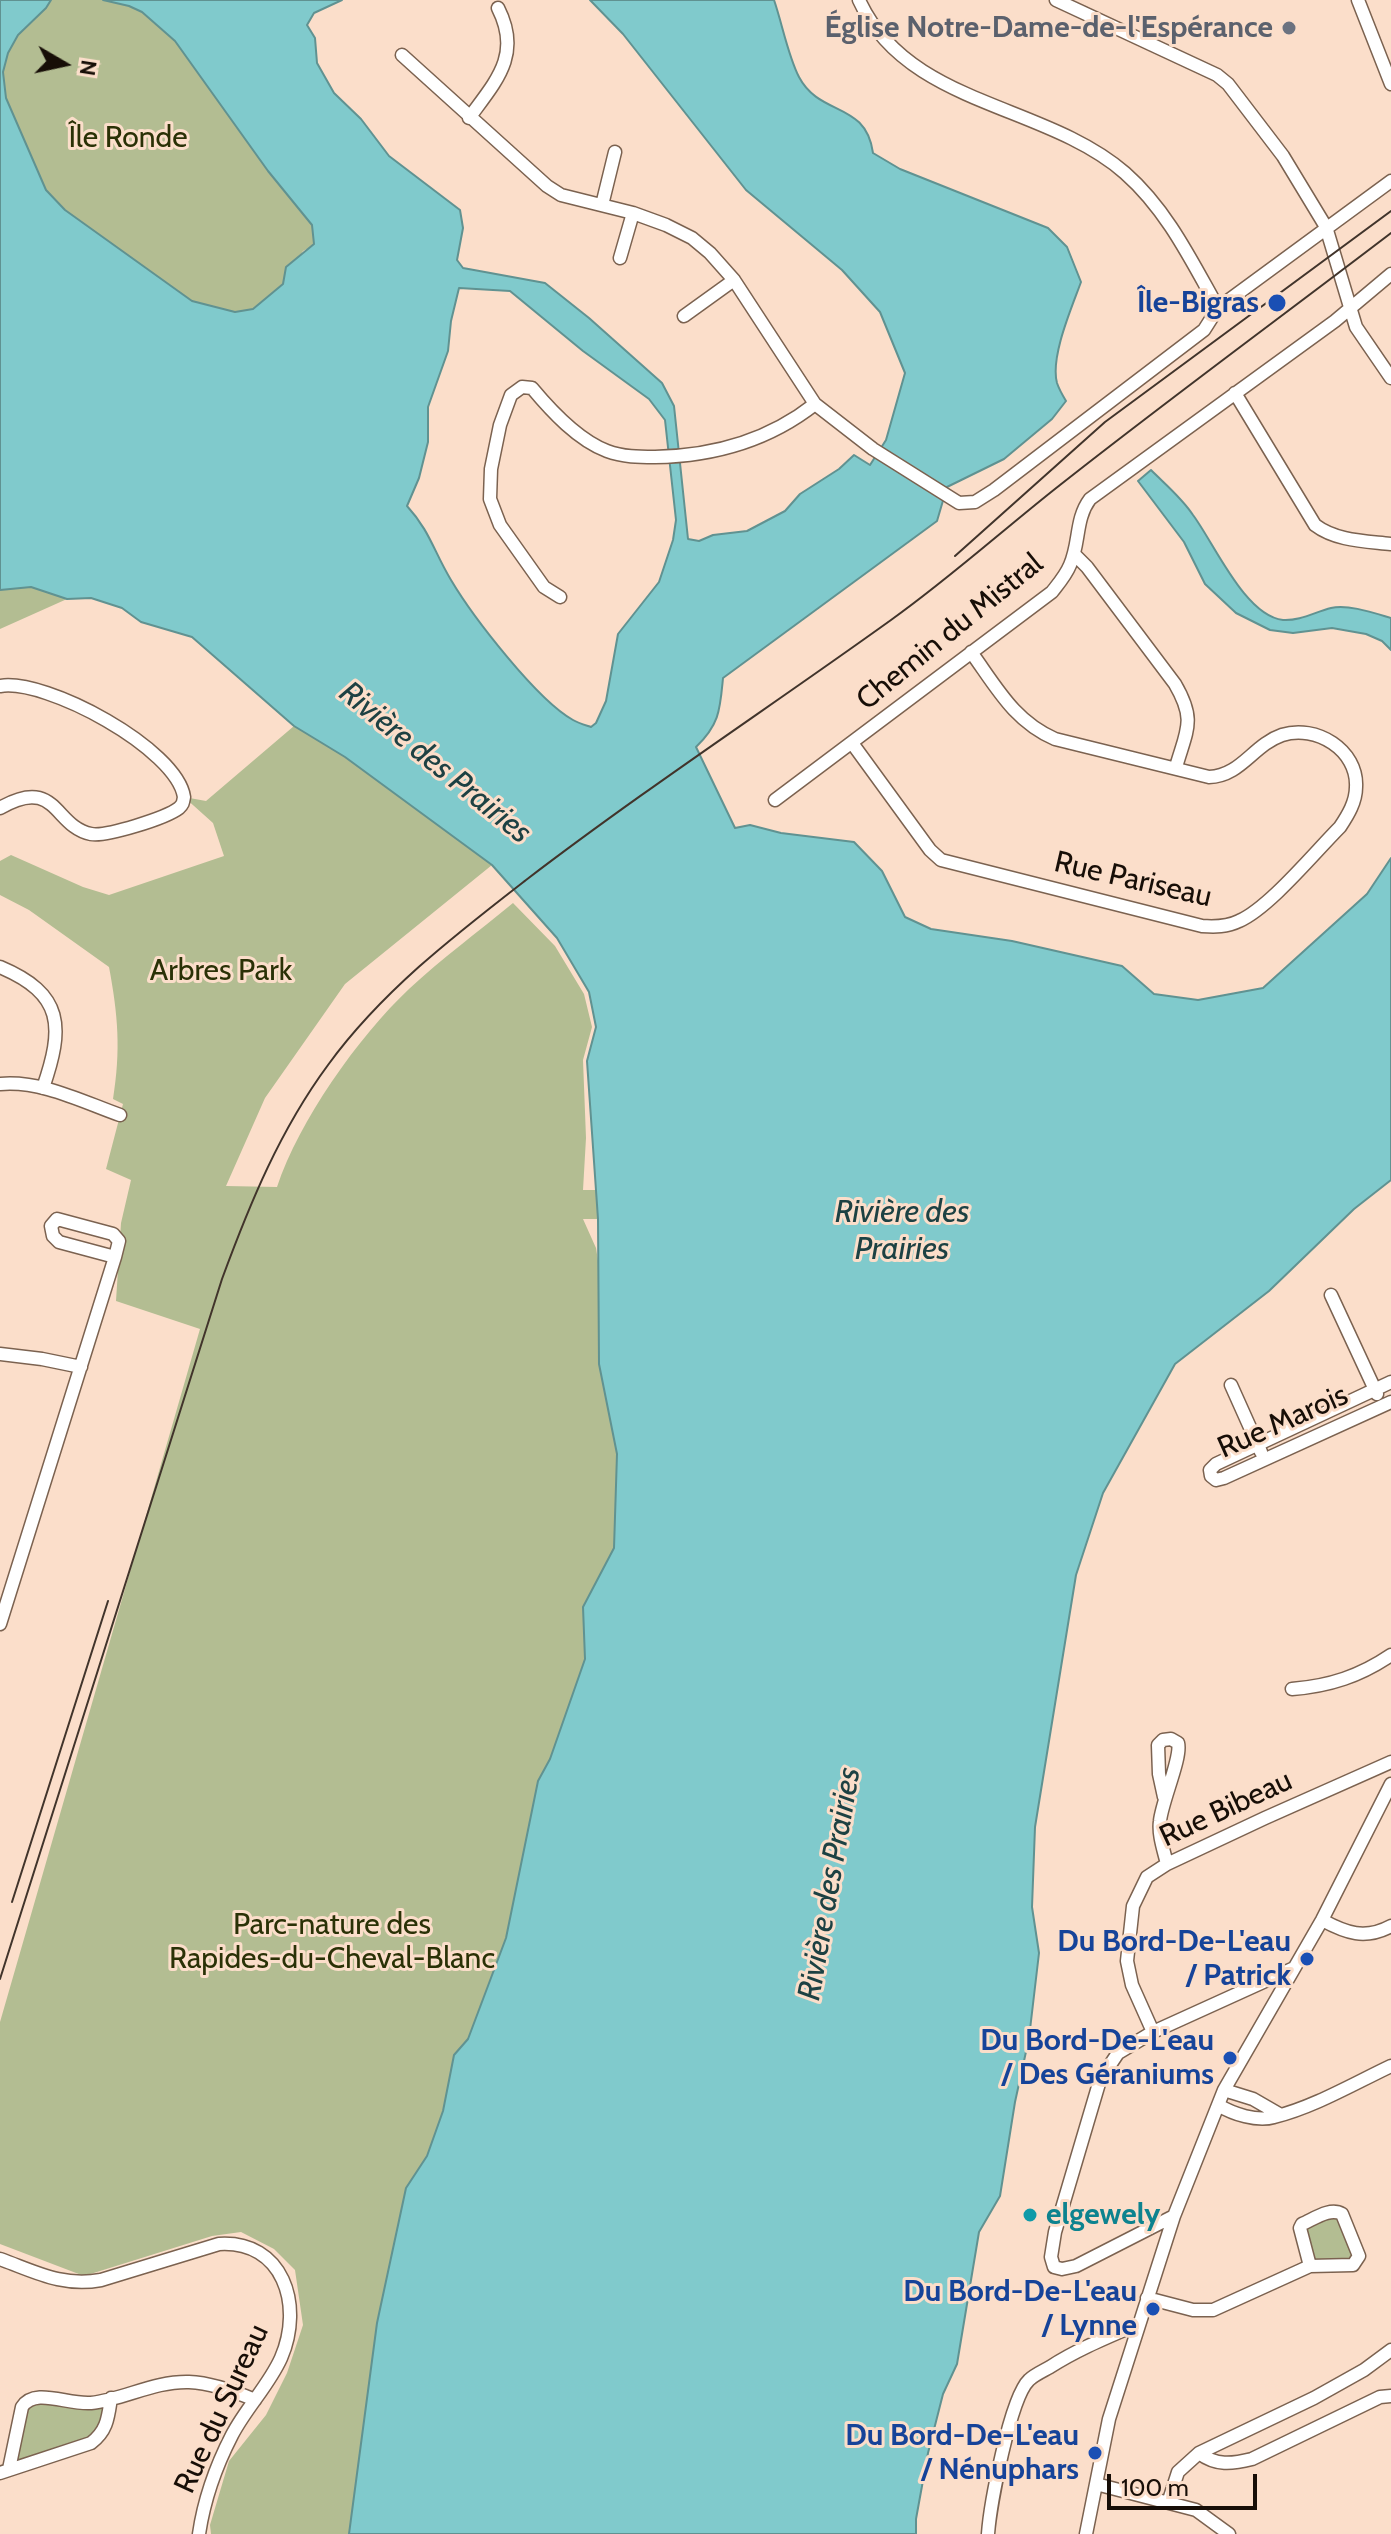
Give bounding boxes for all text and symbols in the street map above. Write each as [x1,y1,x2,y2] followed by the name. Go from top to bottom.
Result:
[825,10,1273,46] place label: Église Notre-Dame-de-l'Espérance
[1280,19,1298,37] marker: Église Notre-Dame-de-l'Espérance
[24,24,104,104] north arrow
[74,58,103,78] text: N
[68,120,188,156] park label: Île Ronde
[1137,285,1259,321] place label: Île-Bigras
[1266,292,1288,314] marker: Île-Bigras
[850,546,1050,718] street label: Chemin du Mistral
[331,674,539,852] water label: Rivière des Prairies
[1051,844,1215,916] street label: Rue Pariseau
[150,953,292,989] park label: Arbres Park
[835,1194,969,1269] water label: Rivière des Prairies
[1212,1377,1354,1467] street label: Rue Marois
[1154,1763,1298,1855] street label: Rue Bibeau
[791,1765,869,2003] water label: Rivière des Prairies
[169,1907,495,1978] park label: Parc-nature des Rapides-du-Cheval-Blanc
[1057,1924,1291,1994] place label: Du Bord-De-L'eau / Patrick
[1298,1950,1316,1968] marker: Du Bord-De-L'eau / Patrick
[980,2023,1214,2094] place label: Du Bord-De-L'eau / Des Géraniums
[1221,2049,1239,2067] marker: Du Bord-De-L'eau / Des Géraniums
[1046,2197,1160,2233] place label: elgewely
[1021,2206,1039,2224] marker: elgewely
[903,2274,1137,2344] place label: Du Bord-De-L'eau / Lynne
[1144,2300,1162,2318] marker: Du Bord-De-L'eau / Lynne
[167,2319,277,2499] street label: Rue du Sureau
[845,2418,1079,2488] place label: Du Bord-De-L'eau / Nénuphars
[1086,2444,1104,2462] marker: Du Bord-De-L'eau / Nénuphars
[1111,2458,1261,2508] scale bar
[1121,2473,1189,2502] text: 100 m

